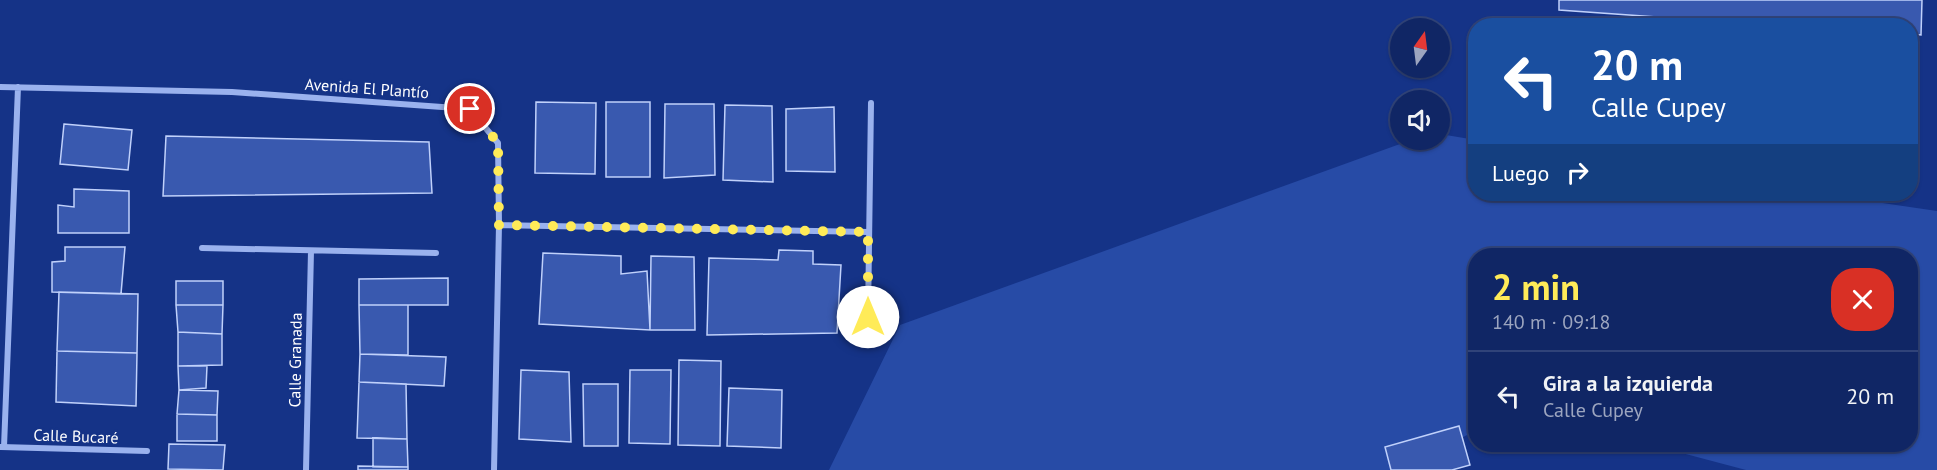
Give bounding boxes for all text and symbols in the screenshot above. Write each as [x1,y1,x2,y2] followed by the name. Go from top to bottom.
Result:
[1390,18,1450,78] north arrow
[1390,18,1450,150] map controls
[1591,37,1683,92] text: 20 m
[1492,42,1570,120] icon: left
[304,74,430,102] street label: Avenida El Plantío
[444,83,495,134] pin
[1390,90,1450,150] button: sound
[1591,90,1726,124] text: Calle Cupey
[453,92,486,125] icon: arrive
[1561,156,1594,189] icon: right
[1492,159,1549,187] text: Luego
[1492,263,1580,310] text: 2 min
[1831,268,1894,331] button: close
[836,285,900,349] position arrow
[1492,309,1610,335] text: 140 m · 09:18
[284,312,306,408] street label: Calle Granada
[1543,369,1713,397] text: Gira a la izquierda
[1492,380,1525,413] icon: left
[1846,382,1894,410] text: 20 m
[1543,397,1643,423] text: Calle Cupey
[33,425,119,447] street label: Calle Bucaré

